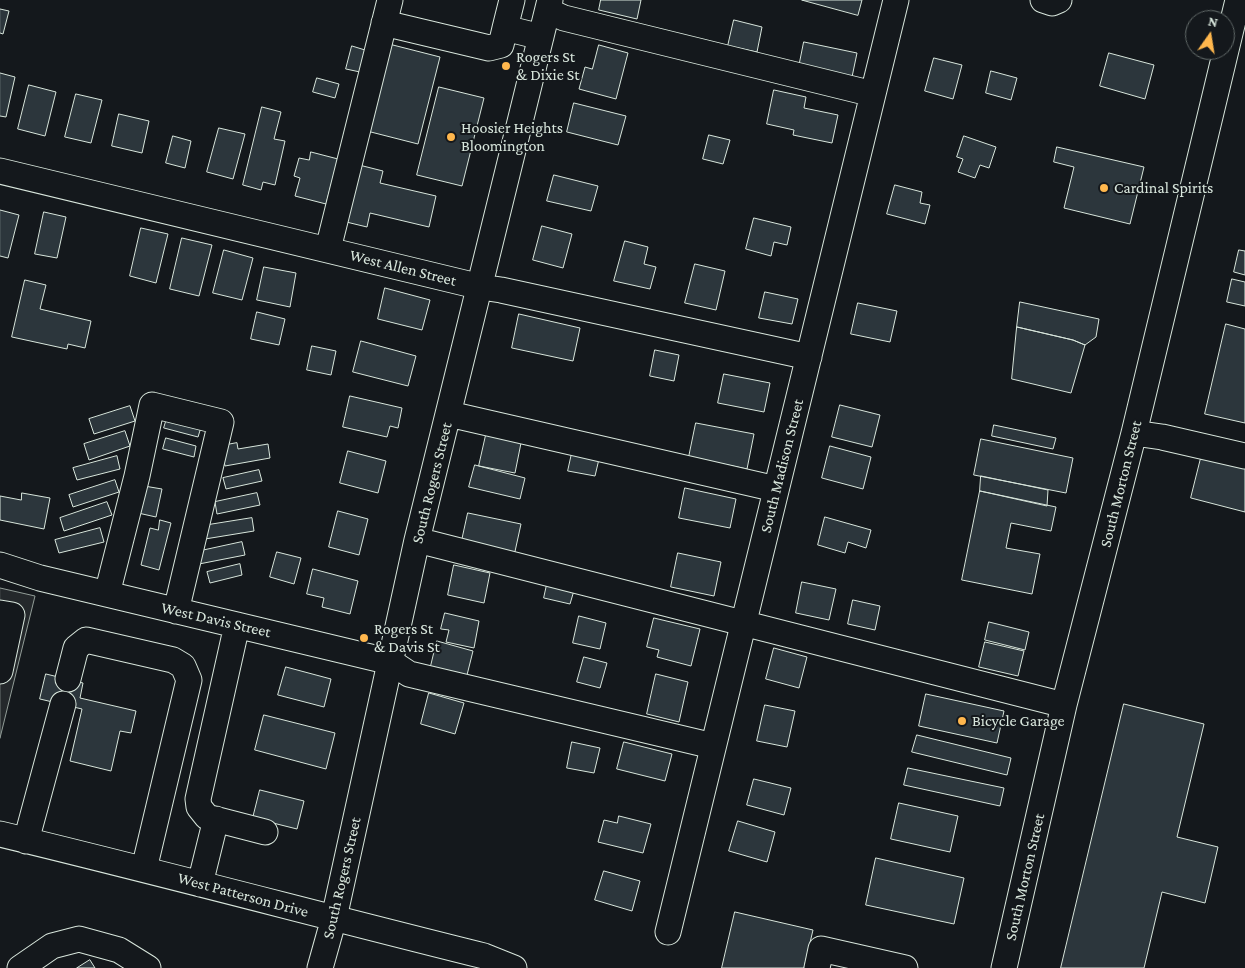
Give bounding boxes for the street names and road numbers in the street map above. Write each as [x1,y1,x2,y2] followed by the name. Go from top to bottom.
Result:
[348,245,458,291] street label: West Allen Street
[756,397,808,535] street label: South Madison Street
[1096,419,1146,549] street label: South Morton Street
[408,420,456,546] street label: South Rogers Street
[159,598,273,642] street label: West Davis Street
[1001,812,1049,942] street label: South Morton Street
[319,815,365,941] street label: South Rogers Street
[176,868,310,922] street label: West Patterson Drive

